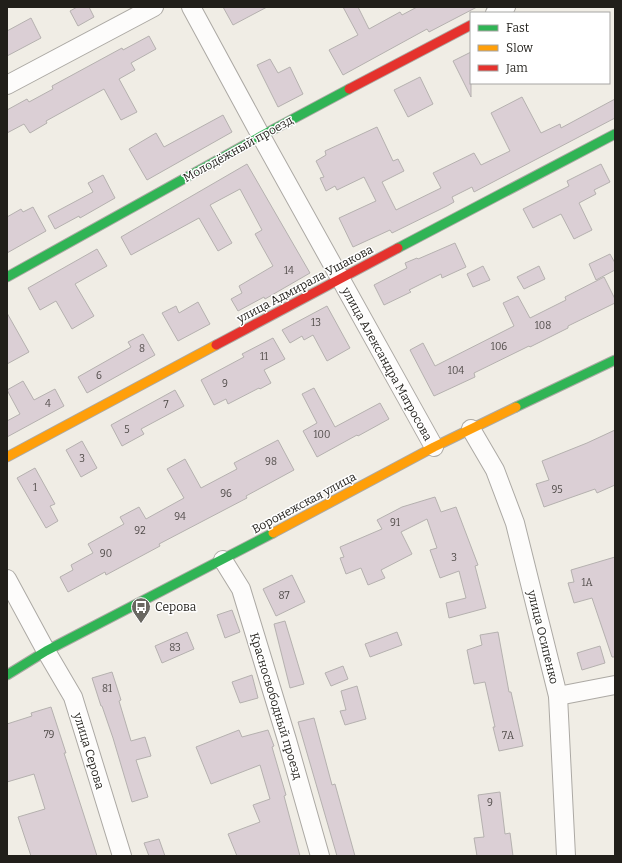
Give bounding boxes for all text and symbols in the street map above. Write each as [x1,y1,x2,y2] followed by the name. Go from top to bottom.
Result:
[470,12,610,84] legend
[506,21,530,35] text: Fast
[506,41,533,55] text: Slow
[505,61,528,75] text: Jam
[181,113,295,185] street label: Молодёжный проезд
[234,242,376,326] street label: улица Адмирала Ушакова
[284,265,294,277] house number: 14
[338,284,435,444] street label: улица Александра Матросова
[311,317,321,329] house number: 13
[535,320,551,332] house number: 108
[491,341,507,353] house number: 106
[139,343,145,355] house number: 8
[260,351,268,363] house number: 11
[448,365,464,377] house number: 104
[96,370,102,382] house number: 6
[222,378,228,390] house number: 9
[45,398,51,410] house number: 4
[163,399,169,411] house number: 7
[124,424,130,436] house number: 5
[314,429,330,441] house number: 100
[79,453,85,465] house number: 3
[265,456,277,468] house number: 98
[249,469,359,536] street label: Воронежская улица
[33,482,37,494] house number: 1
[551,484,563,496] house number: 95
[220,488,232,500] house number: 96
[174,511,186,523] house number: 94
[390,517,400,529] house number: 91
[134,525,146,537] house number: 92
[100,548,112,560] house number: 90
[451,552,457,564] house number: 3
[581,577,593,589] house number: 1А
[524,588,561,686] street label: улица Осипенко
[278,590,290,602] house number: 87
[130,596,152,624] bus stop icon: Серова
[155,600,197,614] place label: Серова
[247,631,305,781] street label: Красносвободный проезд
[169,642,181,654] house number: 83
[102,683,112,695] house number: 81
[70,710,107,791] street label: улица Серова
[44,729,54,741] house number: 79
[502,730,515,742] house number: 7А
[487,797,493,809] house number: 9

